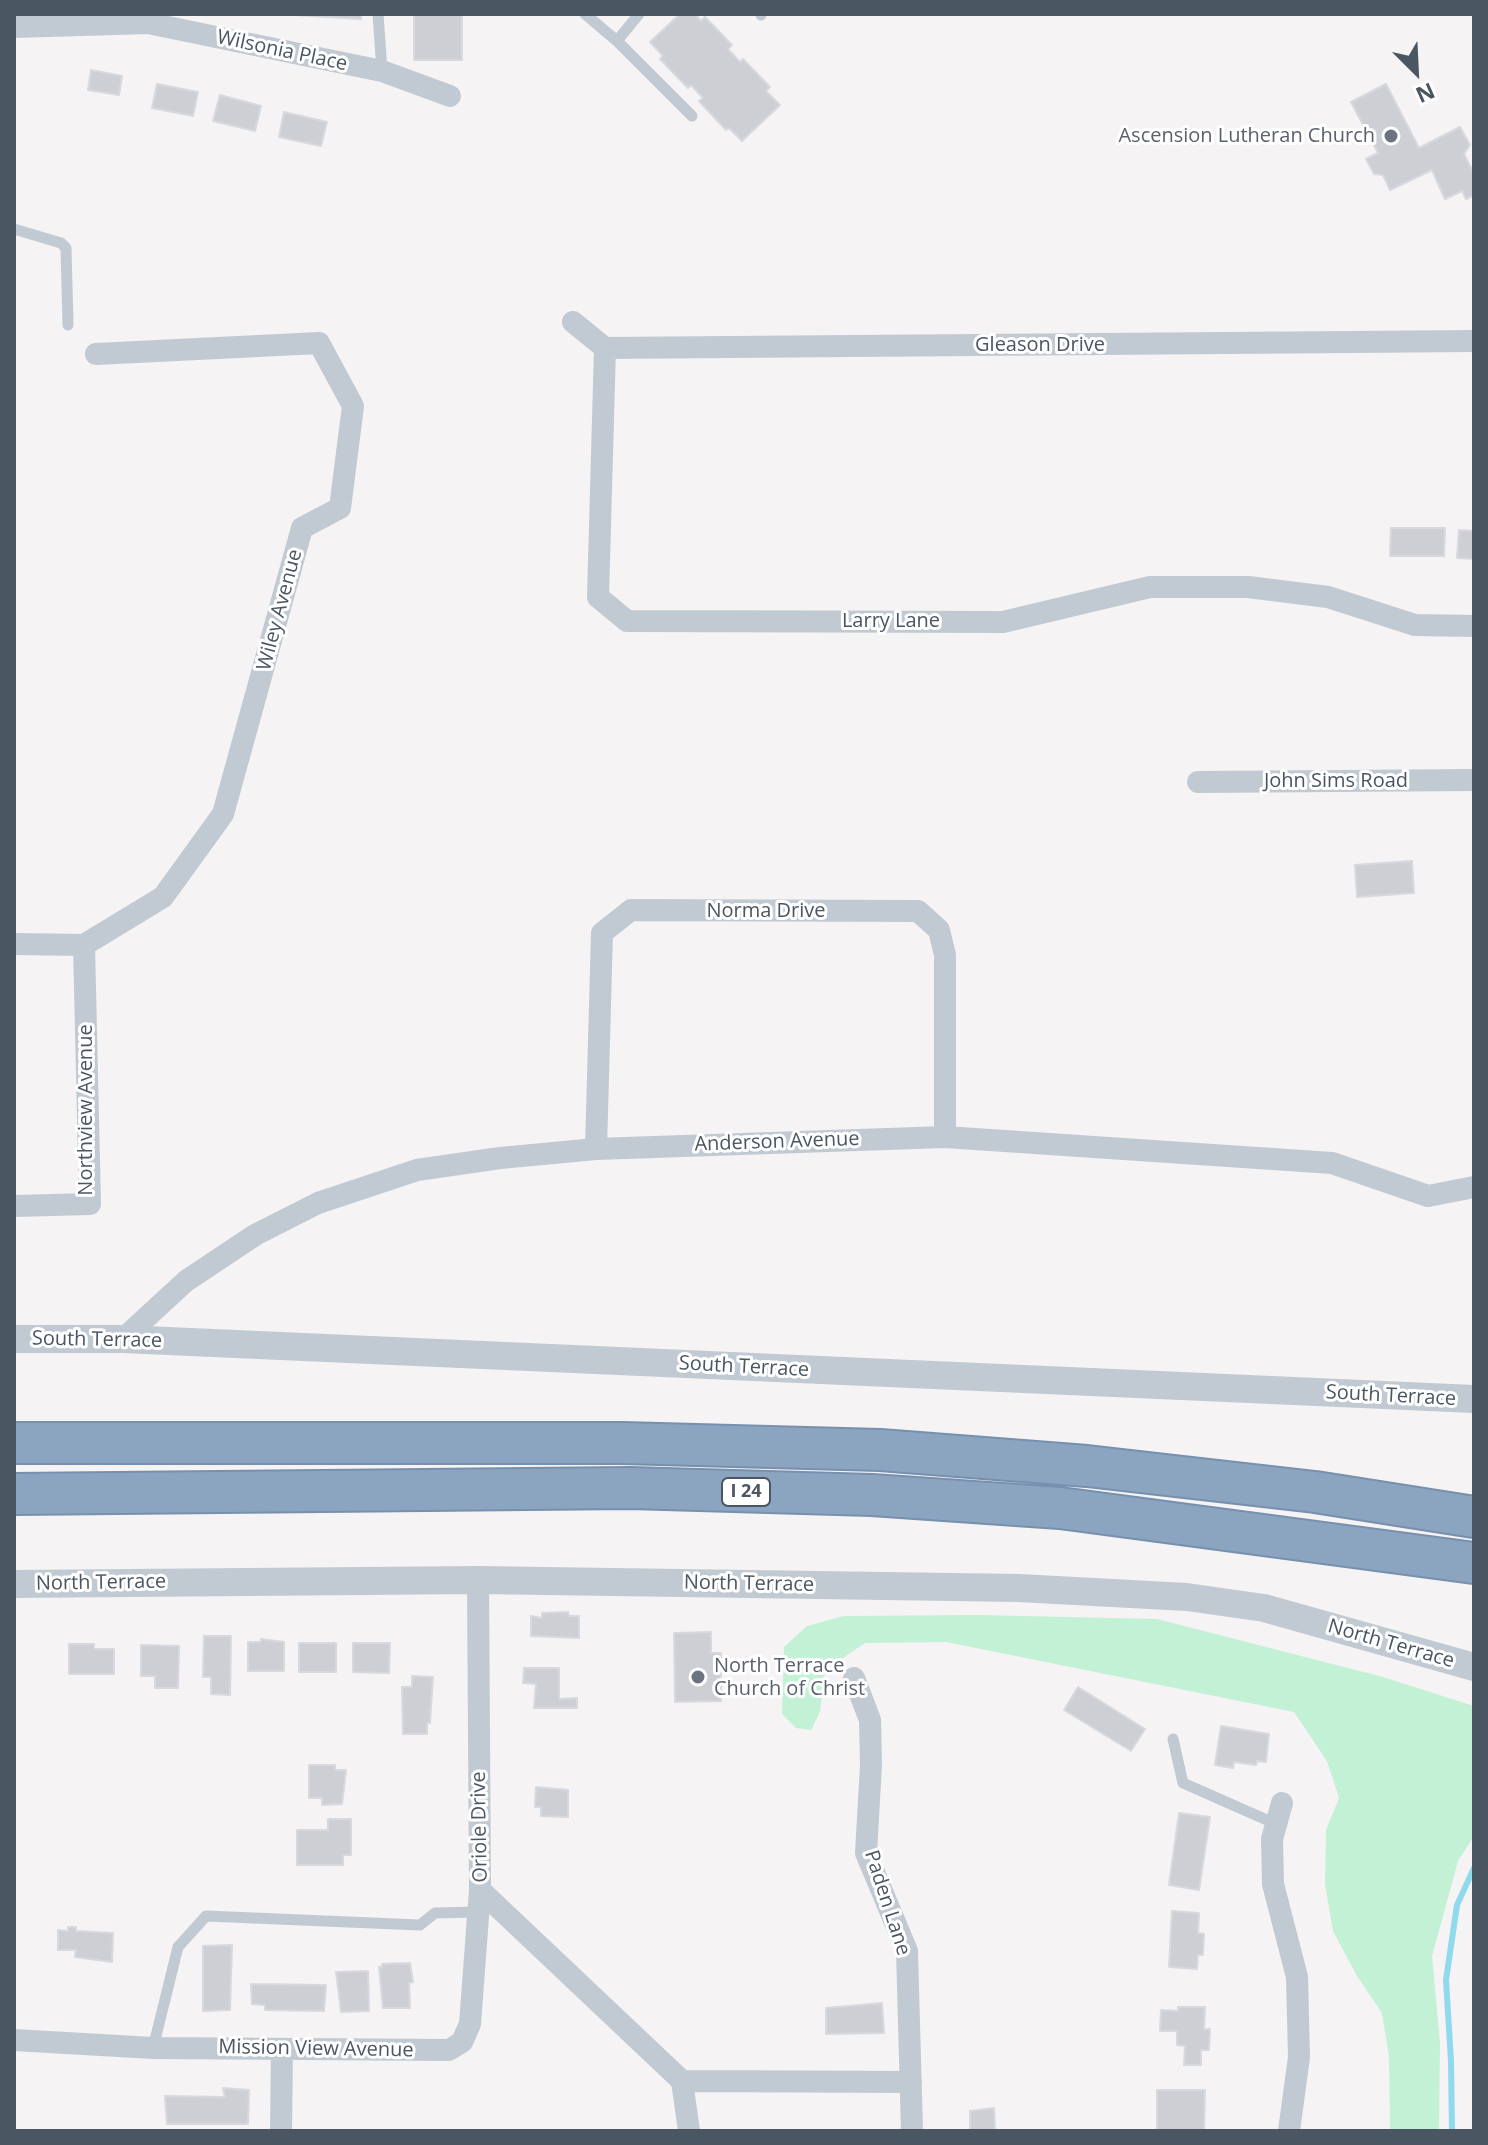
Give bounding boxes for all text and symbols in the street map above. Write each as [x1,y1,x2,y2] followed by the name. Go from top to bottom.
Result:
[215,25,349,77] street label: Wilsonia Place
[1376,32,1456,112] north arrow
[1411,77,1440,111] text: N
[1118,124,1375,148] place label: Ascension Lutheran Church
[1382,127,1400,145] marker: Ascension Lutheran Church
[975,333,1105,357] street label: Gleason Drive
[252,547,308,673] street label: Wiley Avenue
[842,609,940,633] street label: Larry Lane
[1264,769,1408,793] street label: John Sims Road
[706,899,826,923] street label: Norma Drive
[74,1024,98,1196] street label: Northview Avenue
[694,1127,860,1157] street label: Anderson Avenue
[32,1327,162,1353] street label: South Terrace
[678,1352,810,1382] street label: South Terrace
[1325,1381,1457,1411] street label: South Terrace
[722,1478,770,1506] road number: I 24
[36,1570,166,1596] street label: North Terrace
[684,1571,814,1597] street label: North Terrace
[1325,1614,1457,1674] street label: North Terrace
[714,1654,865,1701] place label: North Terrace Church of Christ
[689,1668,707,1686] marker: North Terrace Church of Christ
[467,1771,493,1883] street label: Oriole Drive
[859,1847,915,1959] street label: Paden Lane
[218,2035,414,2063] street label: Mission View Avenue

